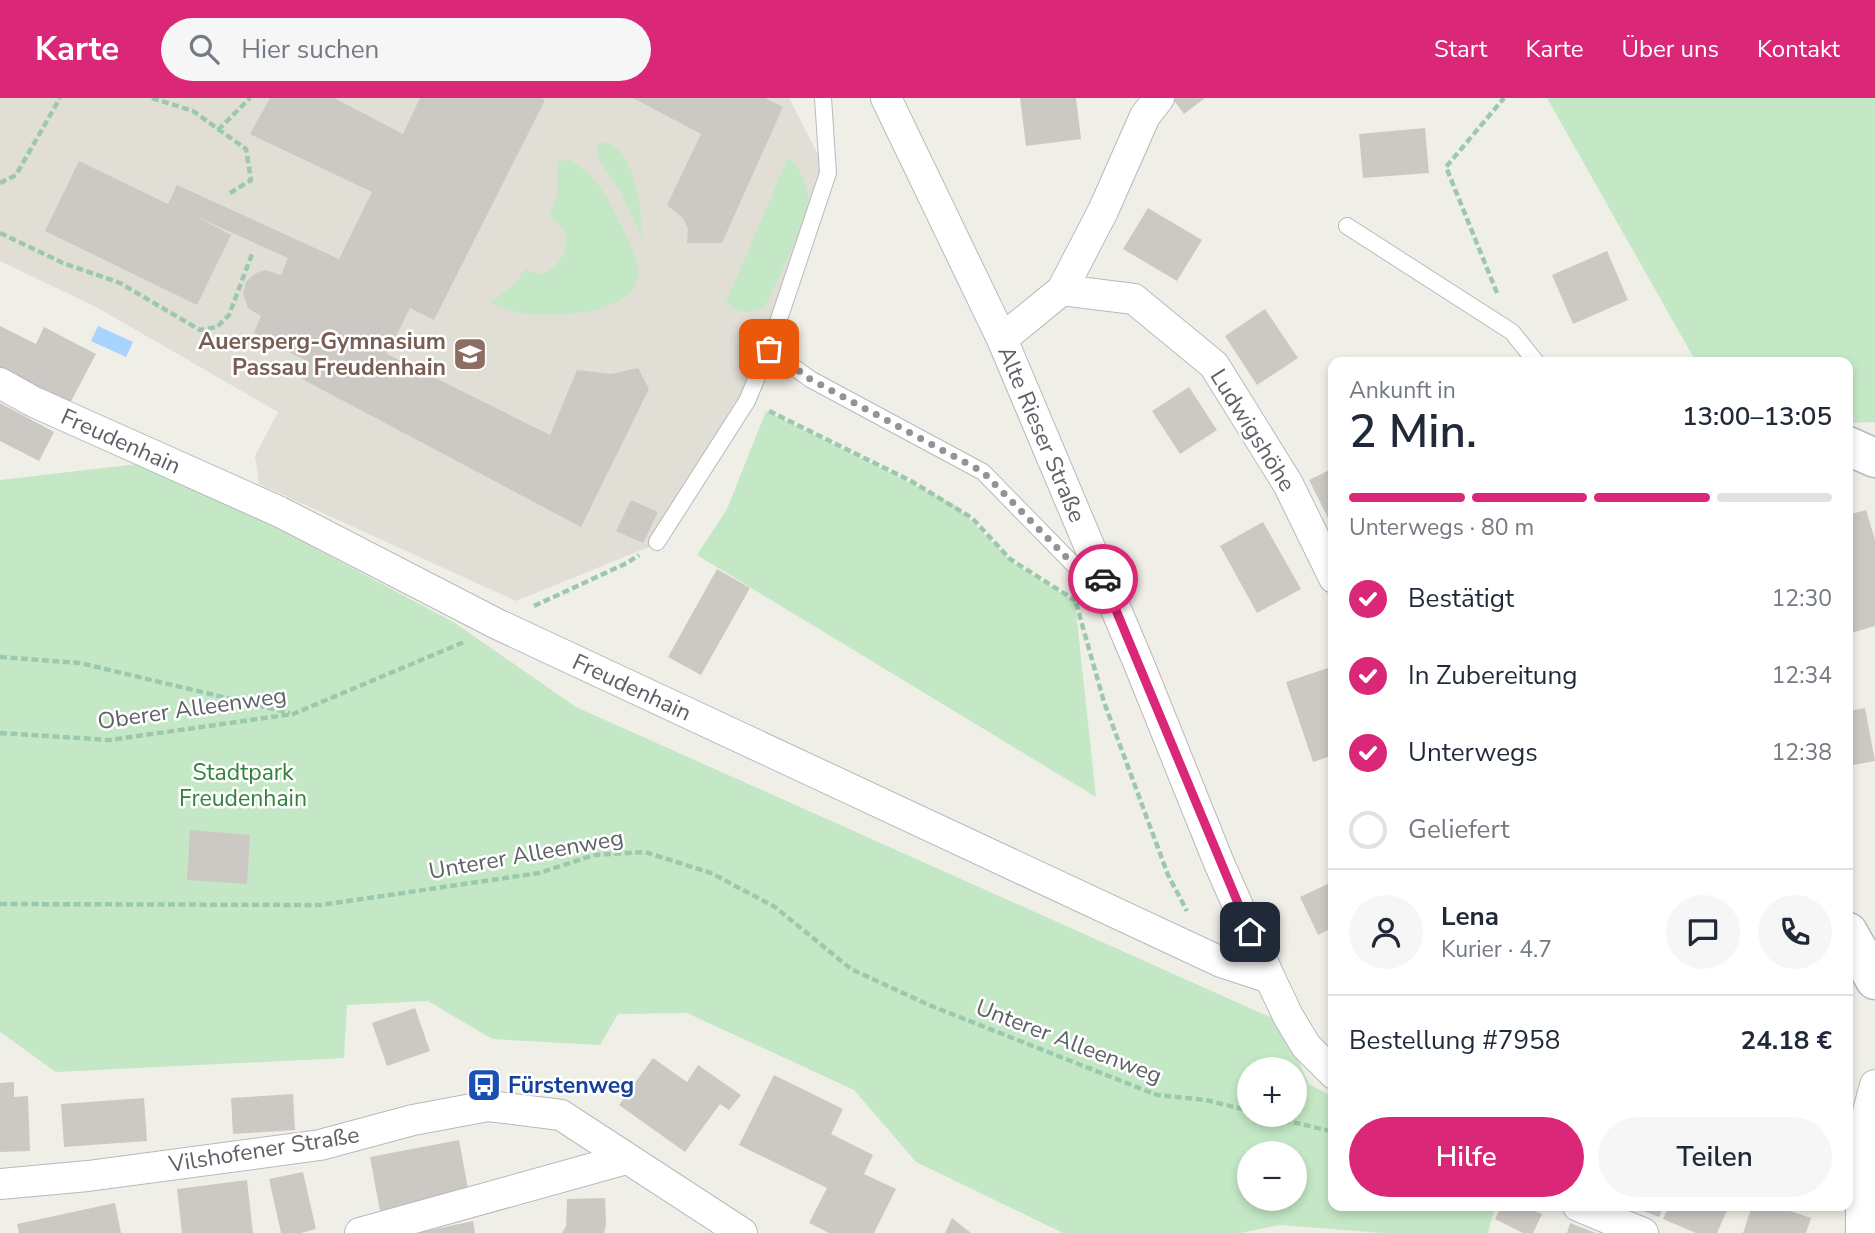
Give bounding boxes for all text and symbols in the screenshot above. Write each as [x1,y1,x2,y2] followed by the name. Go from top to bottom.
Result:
[161,18,651,81] search box
[35,27,119,72] text: Karte
[185,30,223,68] icon: search
[241,32,379,67] text: Hier suchen
[1434,33,1487,65] text: Start
[1525,33,1583,65] text: Karte
[1621,33,1719,65] text: Über uns
[1757,33,1840,65] text: Kontakt
[739,319,799,379] pin
[198,326,446,383] place label: Auersperg-Gymnasium Passau Freudenhain
[750,330,788,368] icon: bag
[451,335,489,373] school or university icon: Auersperg-Gymnasium Passau Freudenhain
[990,341,1093,527] street label: Alte Rieser Straße
[1203,363,1303,497] street label: Ludwigshöhe
[1349,375,1456,406] text: Ankunft in
[1682,399,1832,434] text: 13:00–13:05
[1349,400,1477,463] text: 2 Min.
[56,401,186,482] street label: Freudenhain
[1349,512,1534,543] text: Unterwegs · 80 m
[1068,544,1138,614] courier
[1084,560,1122,598] icon: car
[1349,580,1387,618] icon: check
[1408,581,1514,616] text: Bestätigt
[1772,583,1832,614] text: 12:30
[567,646,696,729] street label: Freudenhain
[1349,657,1387,695] icon: check
[1408,658,1577,693] text: In Zubereitung
[1772,660,1832,691] text: 12:34
[96,680,288,737] street label: Oberer Alleenweg
[1349,734,1387,772] icon: check
[1408,735,1538,770] text: Unterwegs
[1772,737,1832,768] text: 12:38
[179,757,307,814] park label: Stadtpark Freudenhain
[1408,812,1509,847] text: Geliefert
[426,822,626,887] street label: Unterer Alleenweg
[1349,895,1423,969] button: person
[1666,895,1740,969] button: chat
[1758,895,1832,969] button: phone
[1441,899,1499,934] text: Lena
[1220,902,1280,962] pin
[1231,913,1269,951] icon: home
[1441,934,1552,965] text: Kurier · 4.7
[971,992,1166,1091] street label: Unterer Alleenweg
[1349,1023,1560,1058] text: Bestellung #7958
[1741,1023,1832,1058] text: 24.18 €
[1237,1057,1307,1211] map controls
[1237,1057,1307,1127] button: +
[465,1066,503,1104] bus stop icon: Fürstenweg
[508,1070,634,1101] place label: Fürstenweg
[1349,1117,1584,1197] button: Hilfe
[1598,1117,1832,1197] button: Teilen
[166,1119,362,1180] street label: Vilshofener Straße
[1237,1141,1307,1211] button: −

